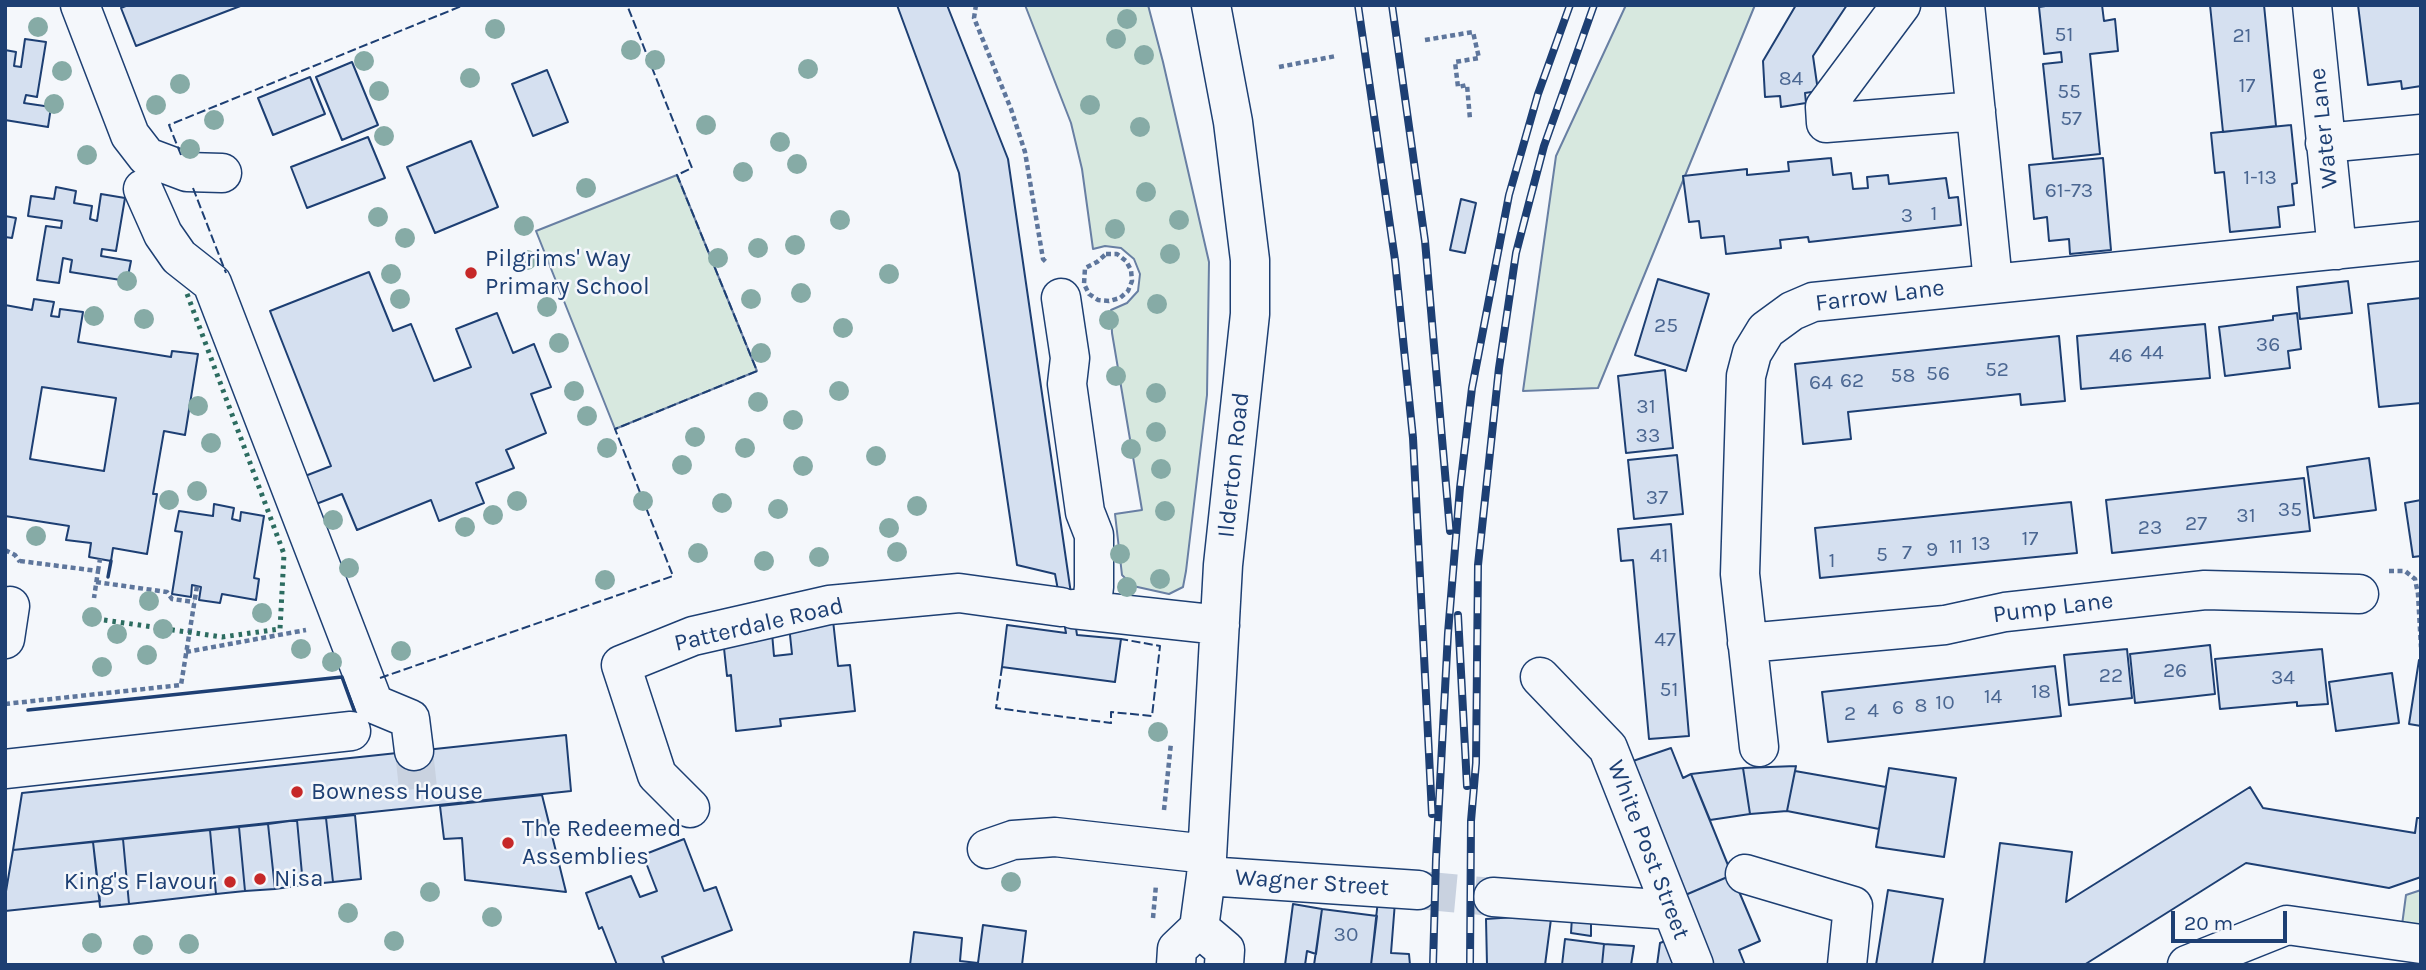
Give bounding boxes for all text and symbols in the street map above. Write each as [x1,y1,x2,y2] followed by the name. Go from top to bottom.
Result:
[2055,22,2073,48] house number: 51
[2232,23,2252,49] house number: 21
[1779,66,1803,92] house number: 84
[2303,66,2345,190] street label: Water Lane
[2239,73,2255,99] house number: 17
[2057,79,2081,105] house number: 55
[2060,106,2082,132] house number: 57
[2243,165,2277,191] house number: 1-13
[2045,178,2093,204] house number: 61-73
[1931,201,1937,227] house number: 1
[1901,203,1913,229] house number: 3
[485,245,650,301] place label: Pilgrims' Way Primary School
[463,265,479,281] marker: Pilgrims' Way Primary School
[1814,274,1946,318] street label: Farrow Lane
[1654,313,1678,339] house number: 25
[2256,332,2280,358] house number: 36
[2140,340,2164,366] house number: 44
[2109,343,2133,369] house number: 46
[1985,357,2009,383] house number: 52
[1926,361,1950,387] house number: 56
[1891,363,1915,389] house number: 58
[1840,368,1864,394] house number: 62
[1809,370,1833,396] house number: 64
[1212,391,1256,539] street label: Ilderton Road
[1636,394,1656,420] house number: 31
[1636,423,1660,449] house number: 33
[1646,485,1668,511] house number: 37
[2278,497,2302,523] house number: 35
[2236,503,2256,529] house number: 31
[2185,511,2207,537] house number: 27
[2138,515,2162,541] house number: 23
[2022,526,2038,552] house number: 17
[1971,531,1991,557] house number: 13
[1949,534,1963,560] house number: 11
[1926,537,1938,563] house number: 9
[1902,540,1912,566] house number: 7
[1876,542,1888,568] house number: 5
[1650,543,1668,569] house number: 41
[1829,548,1835,574] house number: 1
[1991,586,2115,630] street label: Pump Lane
[671,592,847,658] street label: Patterdale Road
[1654,627,1676,653] house number: 47
[2163,658,2187,684] house number: 26
[2099,663,2123,689] house number: 22
[2271,665,2295,691] house number: 34
[1660,677,1678,703] house number: 51
[2031,679,2051,705] house number: 18
[1984,684,2002,710] house number: 14
[1935,690,1955,716] house number: 10
[1915,693,1927,719] house number: 8
[1892,695,1904,721] house number: 6
[1867,698,1879,724] house number: 4
[1844,701,1856,727] house number: 2
[1601,756,1695,944] street label: White Post Street
[311,778,483,806] place label: Bowness House
[289,784,305,800] marker: Bowness House
[522,815,681,871] place label: The Redeemed Assemblies
[500,835,516,851] marker: The Redeemed Assemblies
[1234,863,1390,903] street label: Wagner Street
[274,865,323,893] place label: Nisa
[64,868,216,896] place label: King's Flavour
[252,871,268,887] marker: Nisa
[222,874,238,890] marker: King's Flavour
[2174,897,2290,941] scale bar
[2184,911,2233,935] text: 20 m
[1334,922,1358,948] house number: 30

